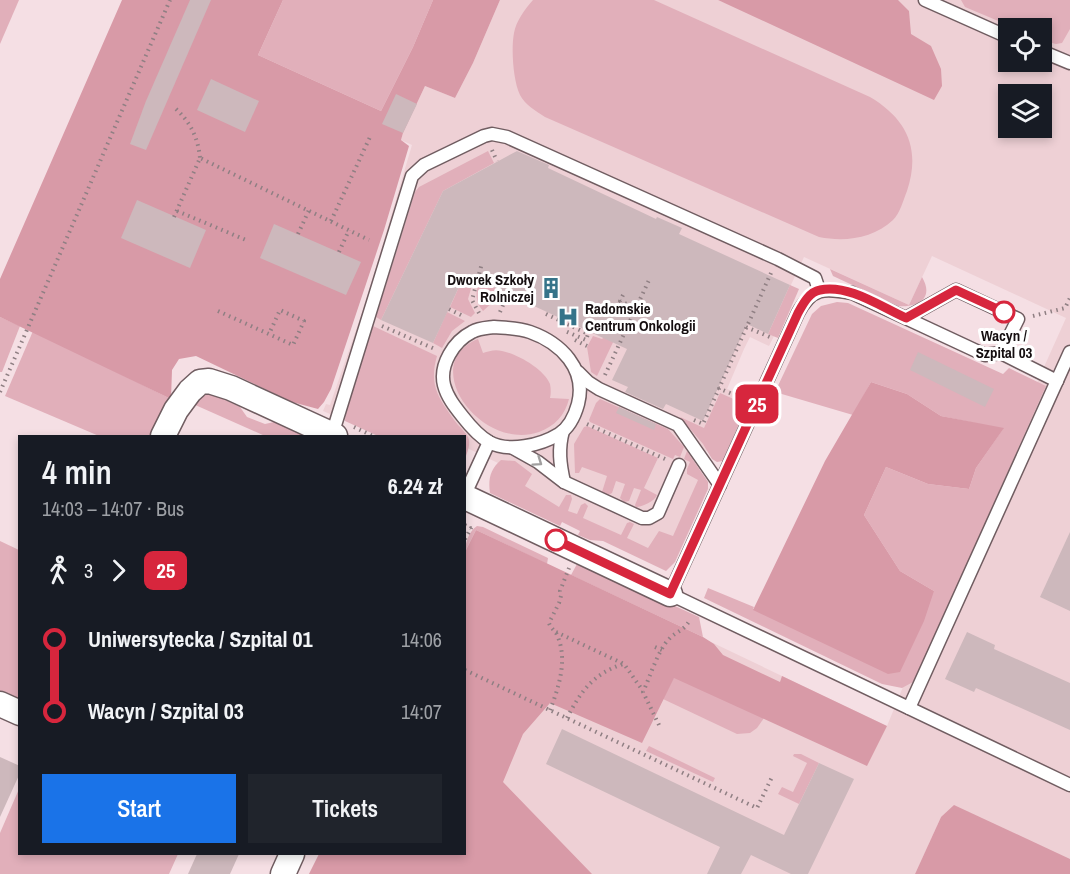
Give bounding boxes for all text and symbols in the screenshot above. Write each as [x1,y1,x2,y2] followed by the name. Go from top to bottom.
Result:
[998,18,1052,138] map controls
[998,18,1052,72] button: locate
[998,84,1052,138] button: layers
[447,269,534,307] place label: Dworek Szkoły Rolniczej
[539,276,563,300] building icon: Dworek Szkoły Rolniczej
[585,298,696,336] place label: Radomskie Centrum Onkologii
[993,301,1015,323] marker: Wacyn / Szpital 03
[556,305,580,329] hospital icon: Radomskie Centrum Onkologii
[976,325,1033,363] place label: Wacyn / Szpital 03
[730,384,784,424] line badge: 25
[747,390,767,419] text: 25
[42,450,112,494] text: 4 min
[531,455,542,466] one-way arrow
[388,471,442,501] text: 6.24 zł
[42,495,184,522] text: 14:03 – 14:07 · Bus
[545,529,567,551] unlabelled marker
[42,554,75,587] icon: walk
[102,554,135,587] icon: forward
[156,556,175,585] text: 25
[84,557,93,584] text: 3
[88,624,313,654] text: Uniwersytecka / Szpital 01
[401,626,442,653] text: 14:06
[88,696,244,726] text: Wacyn / Szpital 03
[401,698,442,725] text: 14:07
[42,774,236,843] button: Start
[248,774,442,843] button: Tickets

